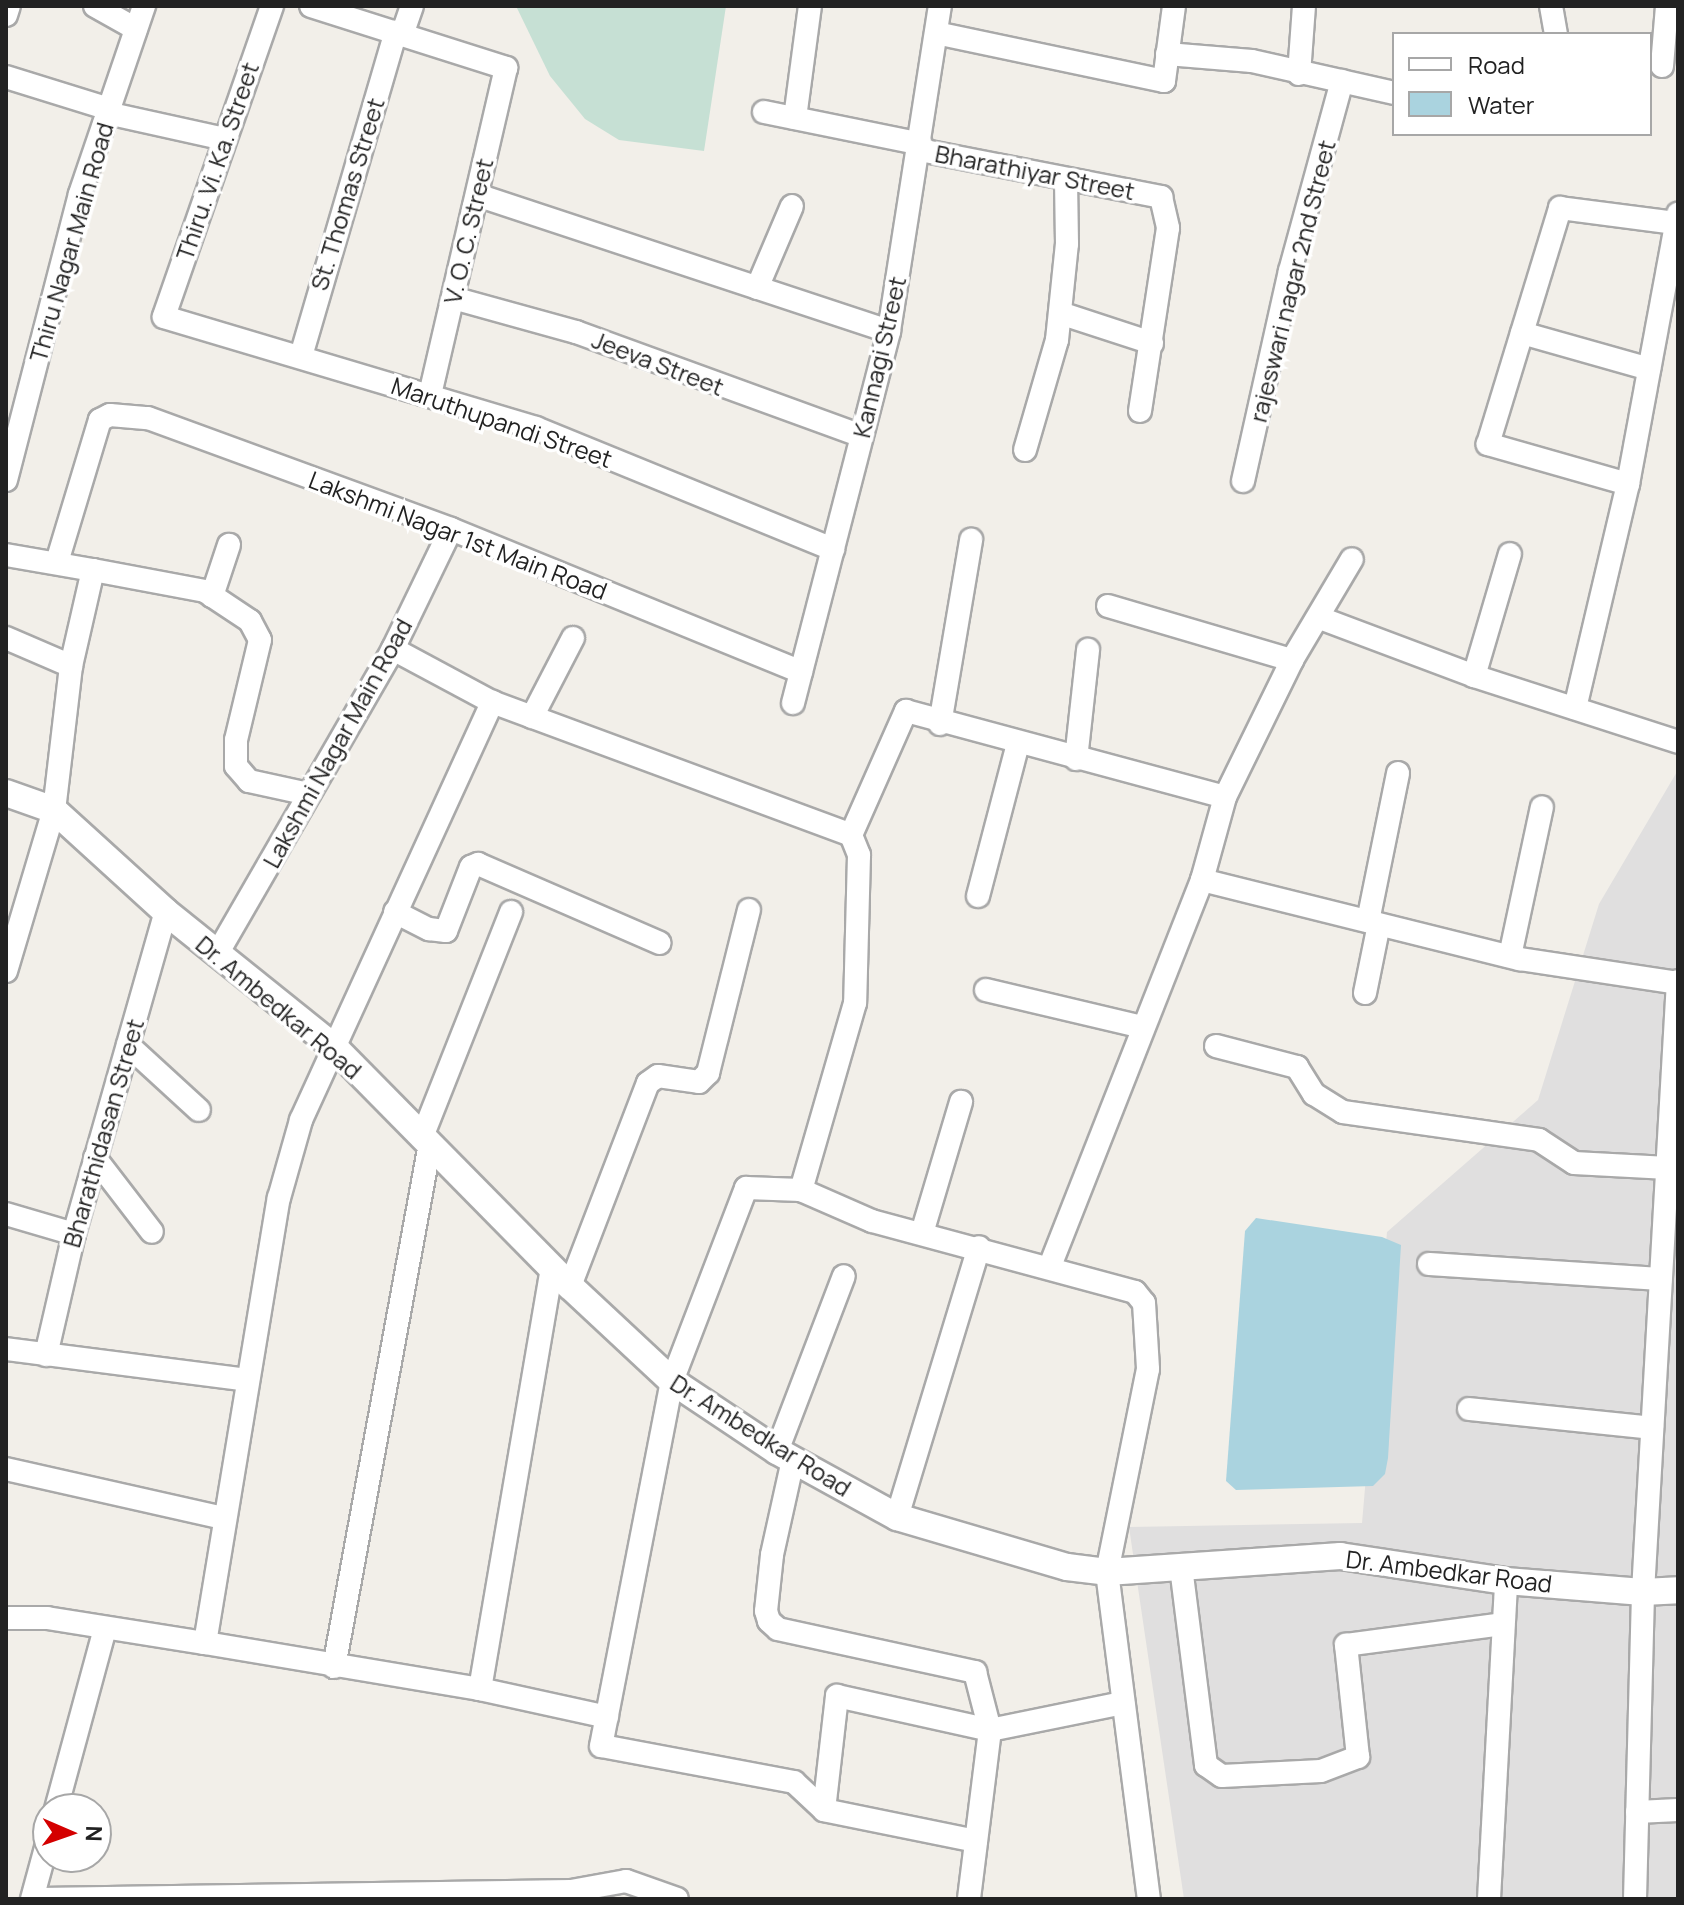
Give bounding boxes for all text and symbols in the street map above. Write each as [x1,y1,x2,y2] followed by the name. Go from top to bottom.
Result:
[1392,32,1652,136] legend
[1468,48,1525,81] text: Road
[170,58,264,264] street label: Thiru. Vi. Ka. Street
[1468,88,1535,121] text: Water
[304,94,390,294] street label: St. Thomas Street
[23,119,119,365] street label: Thiru Nagar Main Road
[1243,137,1341,425] street label: rajeswari nagar 2nd Street
[933,139,1137,205] street label: Bharathiyar Street
[437,156,499,306] street label: V. O. C. Street
[846,274,912,440] street label: Kannagi Street
[588,325,728,401] street label: Jeeva Street
[388,371,616,473] street label: Maruthupandi Street
[305,465,611,605] street label: Lakshmi Nagar 1st Main Road
[256,613,418,873] street label: Lakshmi Nagar Main Road
[190,929,368,1085] street label: Dr. Ambedkar Road
[57,1015,149,1251] street label: Bharathidasan Street
[665,1368,857,1502] street label: Dr. Ambedkar Road
[1344,1544,1554,1598] street label: Dr. Ambedkar Road
[32,1793,112,1873] north arrow
[79,1825,109,1842] text: N

